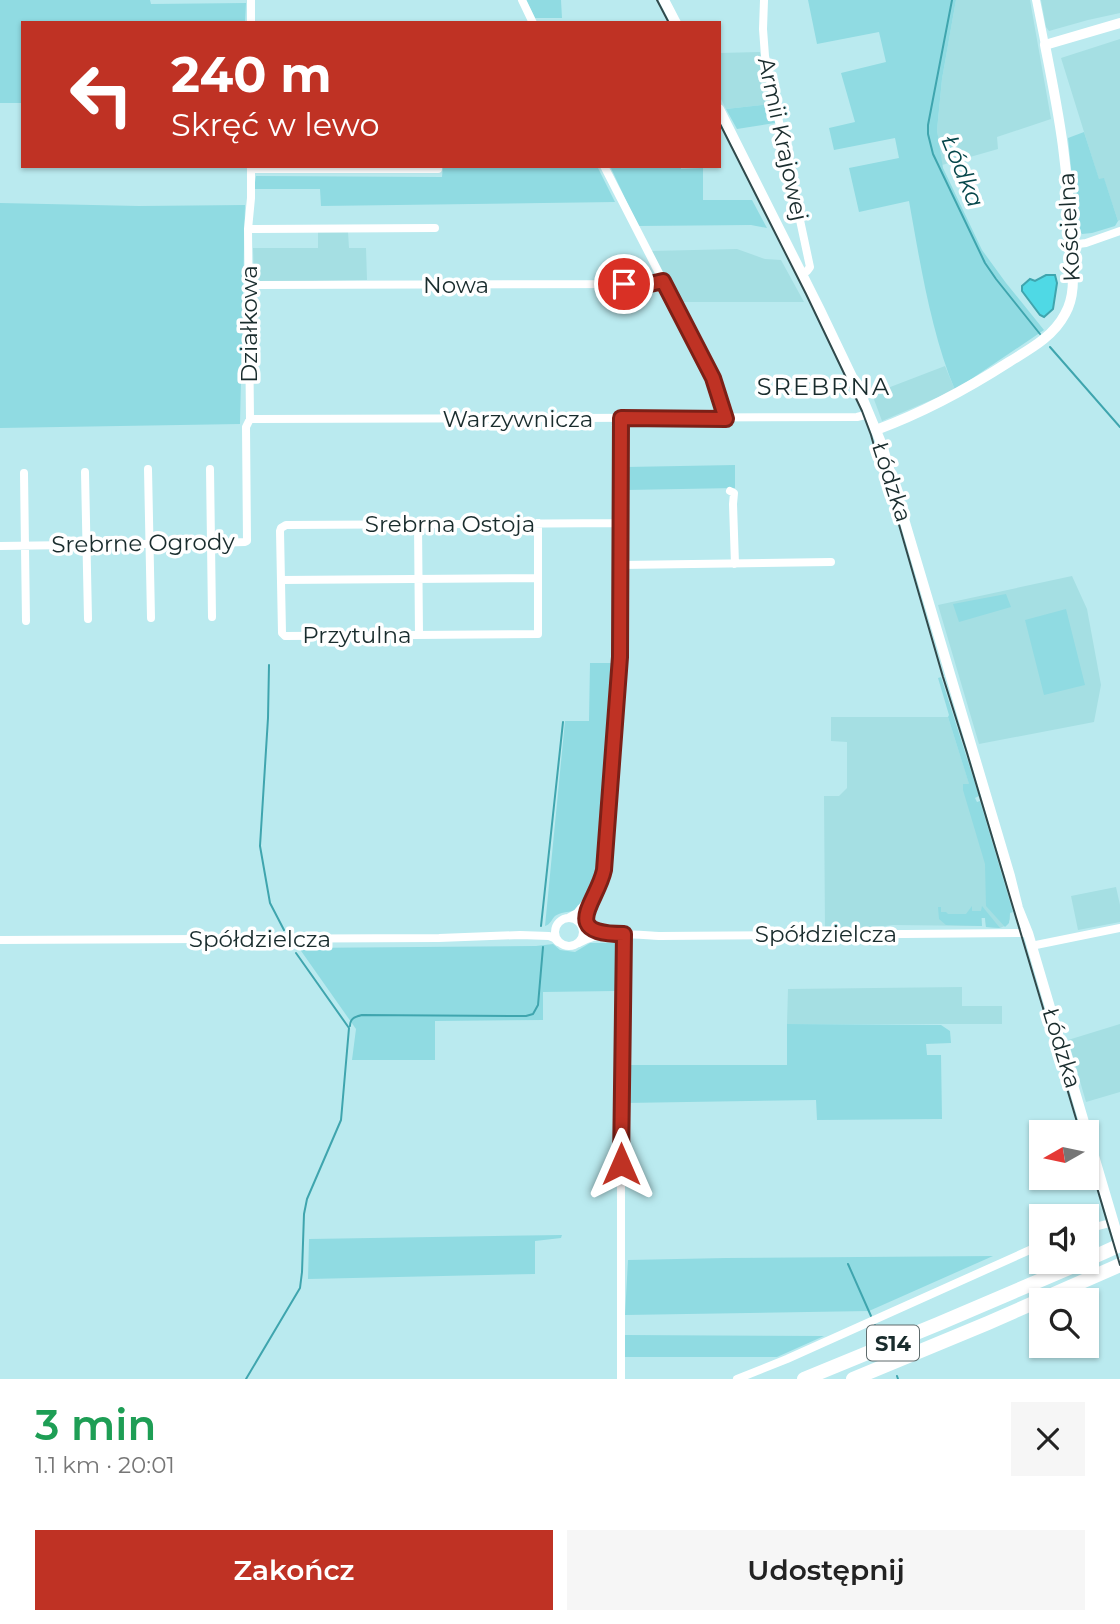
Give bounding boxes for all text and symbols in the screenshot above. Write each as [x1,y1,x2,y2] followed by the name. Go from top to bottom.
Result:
[171,45,332,104] text: 240 m
[56,49,147,140] icon: left
[752,55,814,223] street label: Armii Krajowej
[171,105,380,144] text: Skręć w lewo
[935,131,991,211] water label: Łódka
[1052,172,1086,282] street label: Kościelna
[594,254,654,314] pin
[235,265,263,383] street label: Działkowa
[605,265,643,303] icon: arrive
[423,271,489,299] street label: Nowa
[757,372,891,401] district label: SREBRNA
[443,405,593,433] street label: Warzywnicza
[866,439,918,525] street label: Łódzka
[365,510,535,538] street label: Srebrna Ostoja
[51,527,235,559] street label: Srebrne Ogrody
[302,621,412,649] street label: Przytulna
[755,920,897,948] street label: Spółdzielcza
[189,925,331,953] street label: Spółdzielcza
[1037,1005,1087,1091] street label: Łódzka
[1029,1120,1099,1190] north arrow
[1029,1120,1099,1358] map controls
[584,1127,658,1201] position arrow
[1029,1204,1099,1274] button: sound
[1029,1288,1099,1358] button: search
[867,1326,919,1360] road number: S14
[35,1399,156,1451] text: 3 min
[1011,1402,1085,1476] button: close
[35,1451,175,1479] text: 1.1 km · 20:01
[35,1530,553,1610] button: Zakończ
[567,1530,1085,1610] button: Udostępnij

